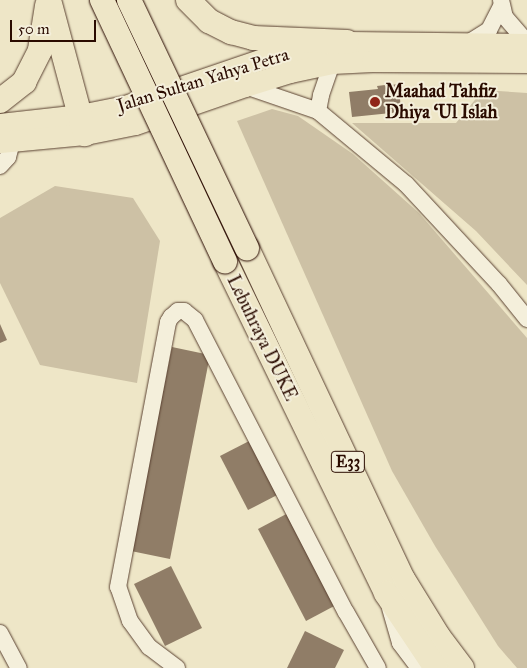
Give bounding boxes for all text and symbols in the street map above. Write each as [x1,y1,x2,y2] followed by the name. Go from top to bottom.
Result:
[12,10,99,42] scale bar
[18,20,50,38] text: 50 m
[115,44,291,116] street label: Jalan Sultan Yahya Petra
[385,81,498,124] place label: Maahad Tahfiz Dhiya ‘Ul Islah
[369,96,381,108] marker: Maahad Tahfiz Dhiya ‘Ul Islah
[222,272,302,404] street label: Lebuhraya DUKE
[330,448,366,476] road number: E33

